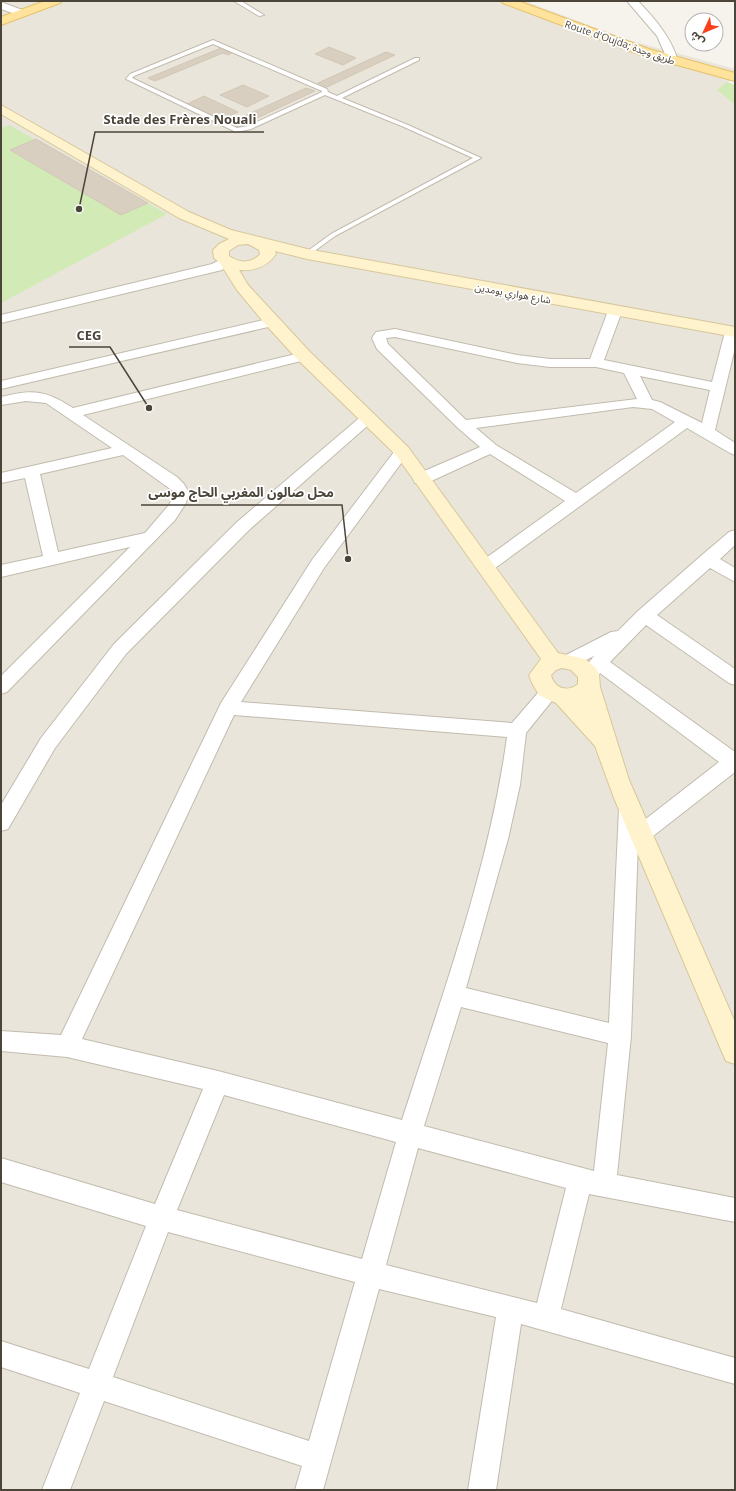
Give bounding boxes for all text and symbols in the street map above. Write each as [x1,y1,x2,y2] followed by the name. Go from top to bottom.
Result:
[684,12,724,52] north arrow
[563,17,677,68] street label: Route d'Oujda; طريق وجدة
[686,29,707,50] text: ش
[95,107,264,132] callout: Stade des Frères Nouali
[104,110,256,128] text: Stade des Frères Nouali
[474,279,552,308] street label: شارع هواري بومدين
[69,322,110,347] callout: CEG
[77,326,101,344] text: CEG
[141,480,342,505] callout: محل صالون المغربي الحاج موسى
[148,483,334,503] text: محل صالون المغربي الحاج موسى

